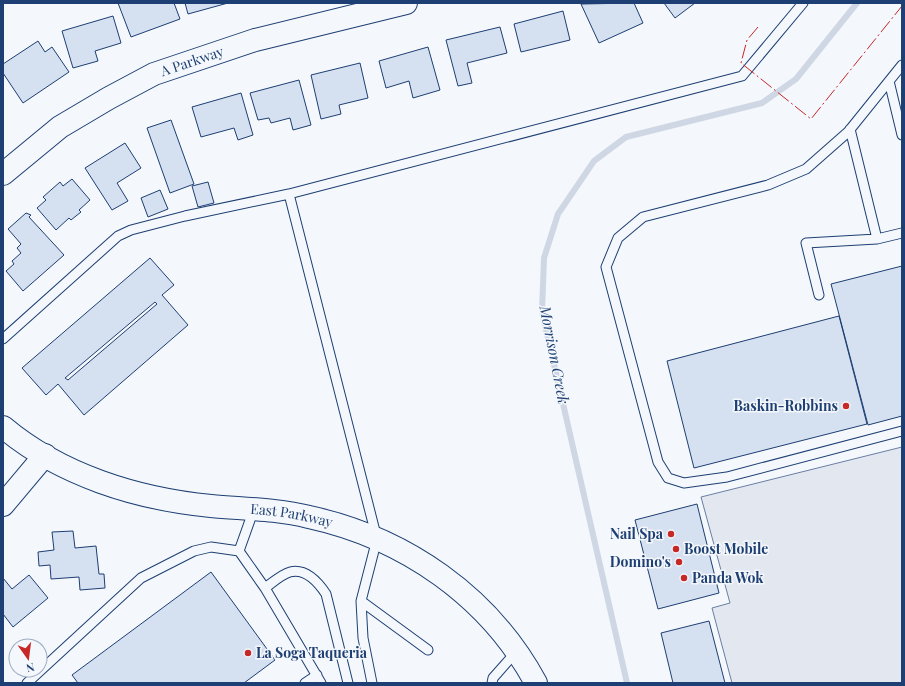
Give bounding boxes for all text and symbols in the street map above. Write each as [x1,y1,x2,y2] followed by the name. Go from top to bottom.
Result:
[157,41,226,81] street label: A Parkway
[535,303,574,406] water label: Morrison Creek
[734,396,838,415] place label: Baskin-Robbins
[841,401,851,411] marker: Baskin-Robbins
[250,499,335,532] street label: East Parkway
[610,524,664,543] place label: Nail Spa
[666,529,676,539] marker: Nail Spa
[684,539,768,558] place label: Boost Mobile
[671,544,681,554] marker: Boost Mobile
[610,552,671,571] place label: Domino's
[674,557,684,567] marker: Domino's
[692,568,764,587] place label: Panda Wok
[679,573,689,583] marker: Panda Wok
[8,638,48,678] north arrow
[256,643,368,662] place label: La Soga Taqueria
[243,648,253,658] marker: La Soga Taqueria
[25,660,36,676] text: N

